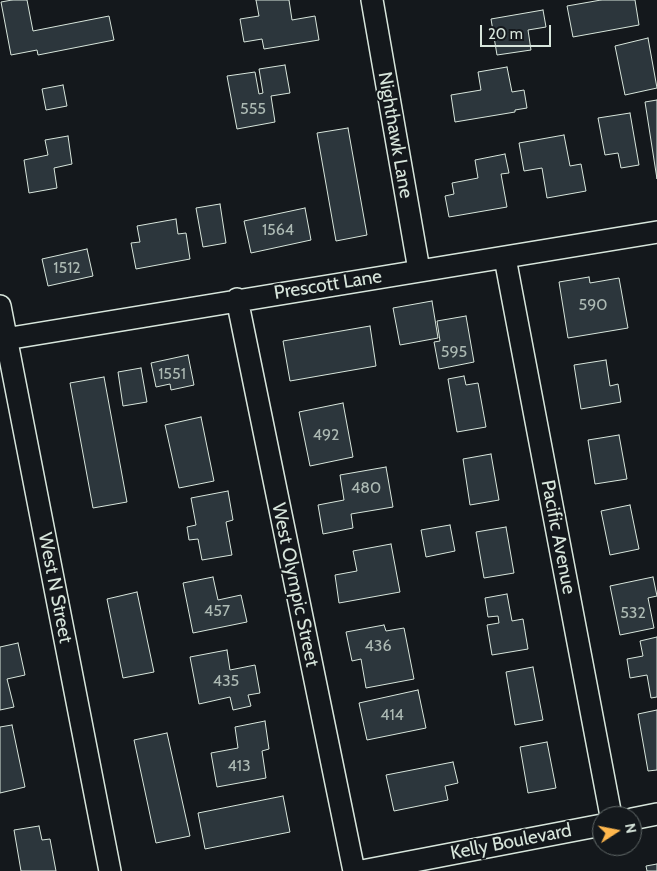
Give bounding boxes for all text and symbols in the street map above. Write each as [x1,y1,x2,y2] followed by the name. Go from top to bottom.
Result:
[482,15,553,47] scale bar
[488,25,523,43] text: 20 m
[373,70,417,200] street label: Nighthawk Lane
[240,99,266,119] house number: 555
[262,220,294,240] house number: 1564
[53,258,81,278] house number: 1512
[272,265,384,305] street label: Prescott Lane
[579,295,607,315] house number: 590
[441,342,467,362] house number: 595
[158,364,186,384] house number: 1551
[313,425,339,445] house number: 492
[351,478,381,498] house number: 480
[536,478,580,596] street label: Pacific Avenue
[266,501,324,669] street label: West Olympic Street
[33,531,77,645] street label: West N Street
[204,601,230,621] house number: 457
[620,603,646,623] house number: 532
[365,636,391,656] house number: 436
[213,671,239,691] house number: 435
[380,705,404,725] house number: 414
[227,756,251,776] house number: 413
[592,806,642,856] north arrow
[448,819,574,865] street label: Kelly Boulevard
[621,822,641,835] text: N

